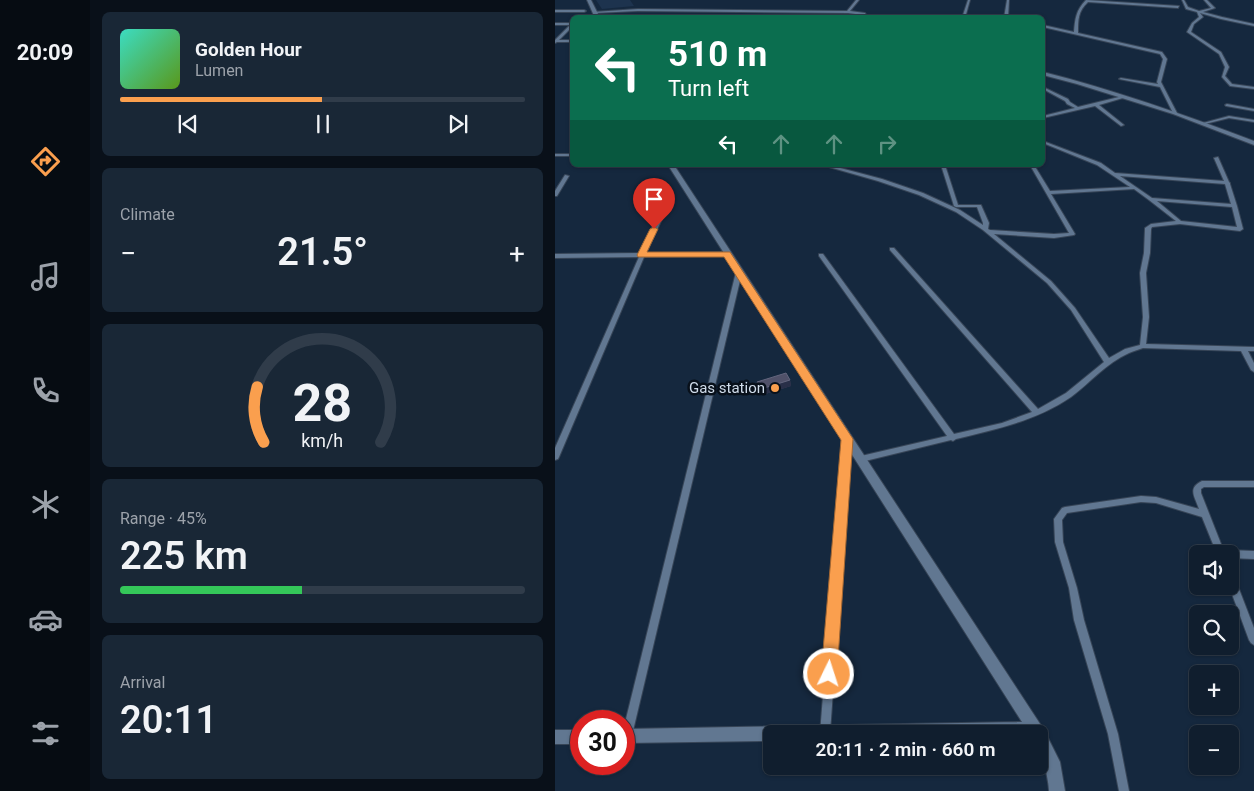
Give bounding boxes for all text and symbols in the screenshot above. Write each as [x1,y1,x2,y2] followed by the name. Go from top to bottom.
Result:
[668,34,767,75] text: 510 m
[585,35,650,100] icon: left
[195,38,302,61] text: Golden Hour
[17,40,73,65] text: 20:09
[195,61,243,80] text: Lumen
[668,76,749,101] text: Turn left
[174,110,202,138] icon: previous
[309,110,337,138] icon: pause
[444,110,472,138] icon: next
[714,130,742,158] icon: left
[767,130,795,158] icon: ahead
[820,130,848,158] icon: ahead
[873,130,901,158] icon: right
[28,144,63,179] icon: directions
[633,178,675,229] pin
[640,185,668,213] icon: arrive
[120,205,175,224] text: Climate
[277,230,368,274] text: 21.5°
[120,237,136,270] text: −
[509,237,525,270] text: +
[28,259,63,294] icon: music
[28,373,63,408] icon: phone
[293,373,352,434] text: 28
[689,379,765,397] place label: Gas station
[769,382,781,394] marker: Gas station
[302,430,343,451] text: km/h
[28,487,63,522] icon: climate
[120,509,207,528] text: Range · 45%
[120,534,248,578] text: 225 km
[1189,545,1239,775] map controls
[1189,545,1239,595] button: sound
[28,602,63,637] icon: car
[1189,605,1239,655] button: search
[802,647,854,699] position arrow
[1189,665,1239,715] button: +
[120,673,165,692] text: Arrival
[120,698,217,742] text: 20:11
[570,710,635,775] speed limit sign: 30
[28,716,63,751] icon: filters
[1189,725,1239,775] button: −
[815,738,996,761] text: 20:11 · 2 min · 660 m

